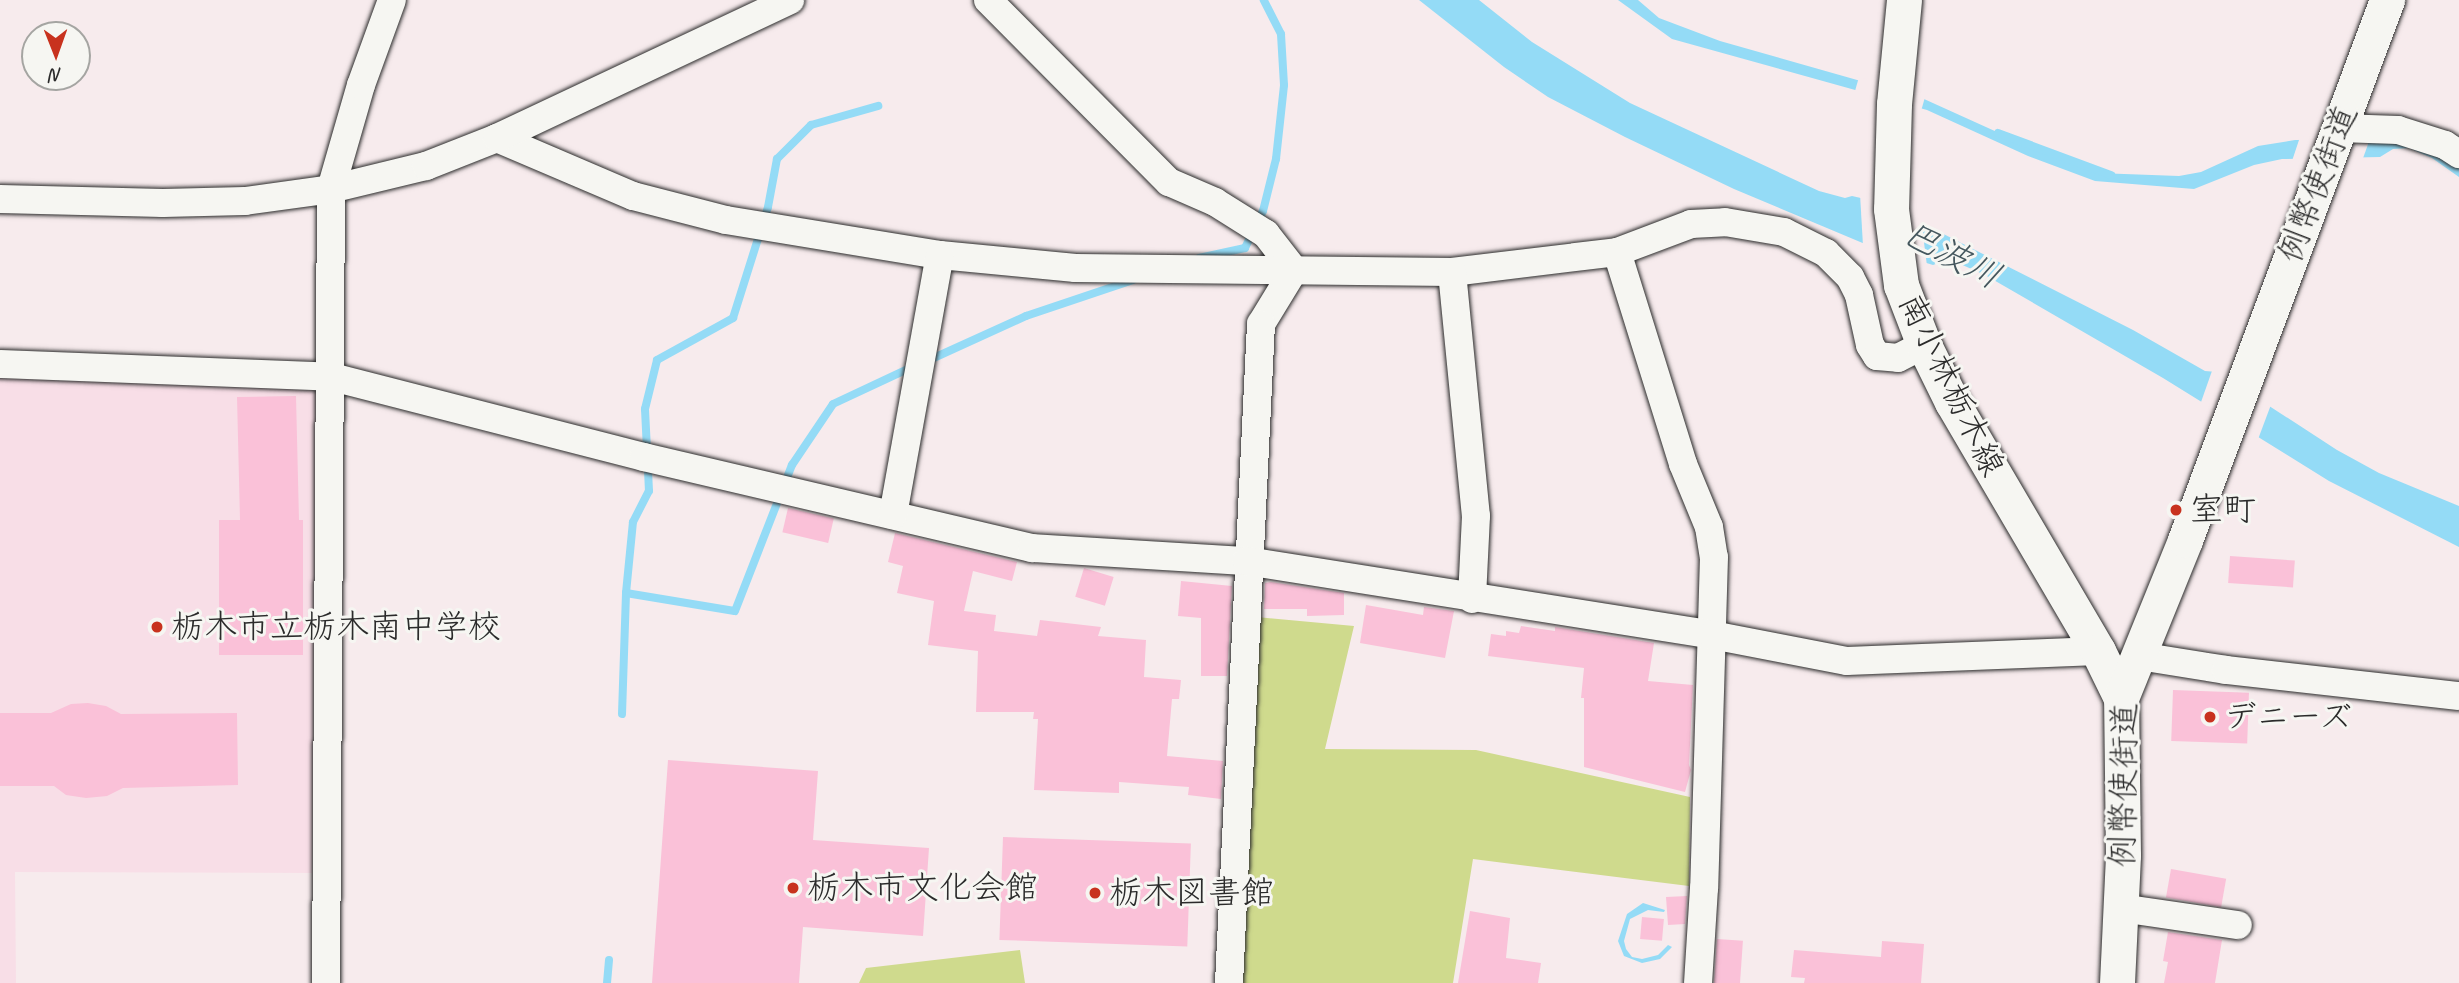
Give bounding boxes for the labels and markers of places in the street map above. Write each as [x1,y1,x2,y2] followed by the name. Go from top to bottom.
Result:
[2190,490,2256,530] place label: 室町
[2168,502,2184,518] marker: 室町
[171,607,501,647] place label: 栃木市立栃木南中学校
[149,619,165,635] marker: 栃木市立栃木南中学校
[2224,697,2355,737] place label: デニーズ
[2202,709,2218,725] marker: デニーズ
[807,868,1038,908] place label: 栃木市文化会館
[1109,873,1274,913] place label: 栃木図書館
[785,880,801,896] marker: 栃木市文化会館
[1087,885,1103,901] marker: 栃木図書館

